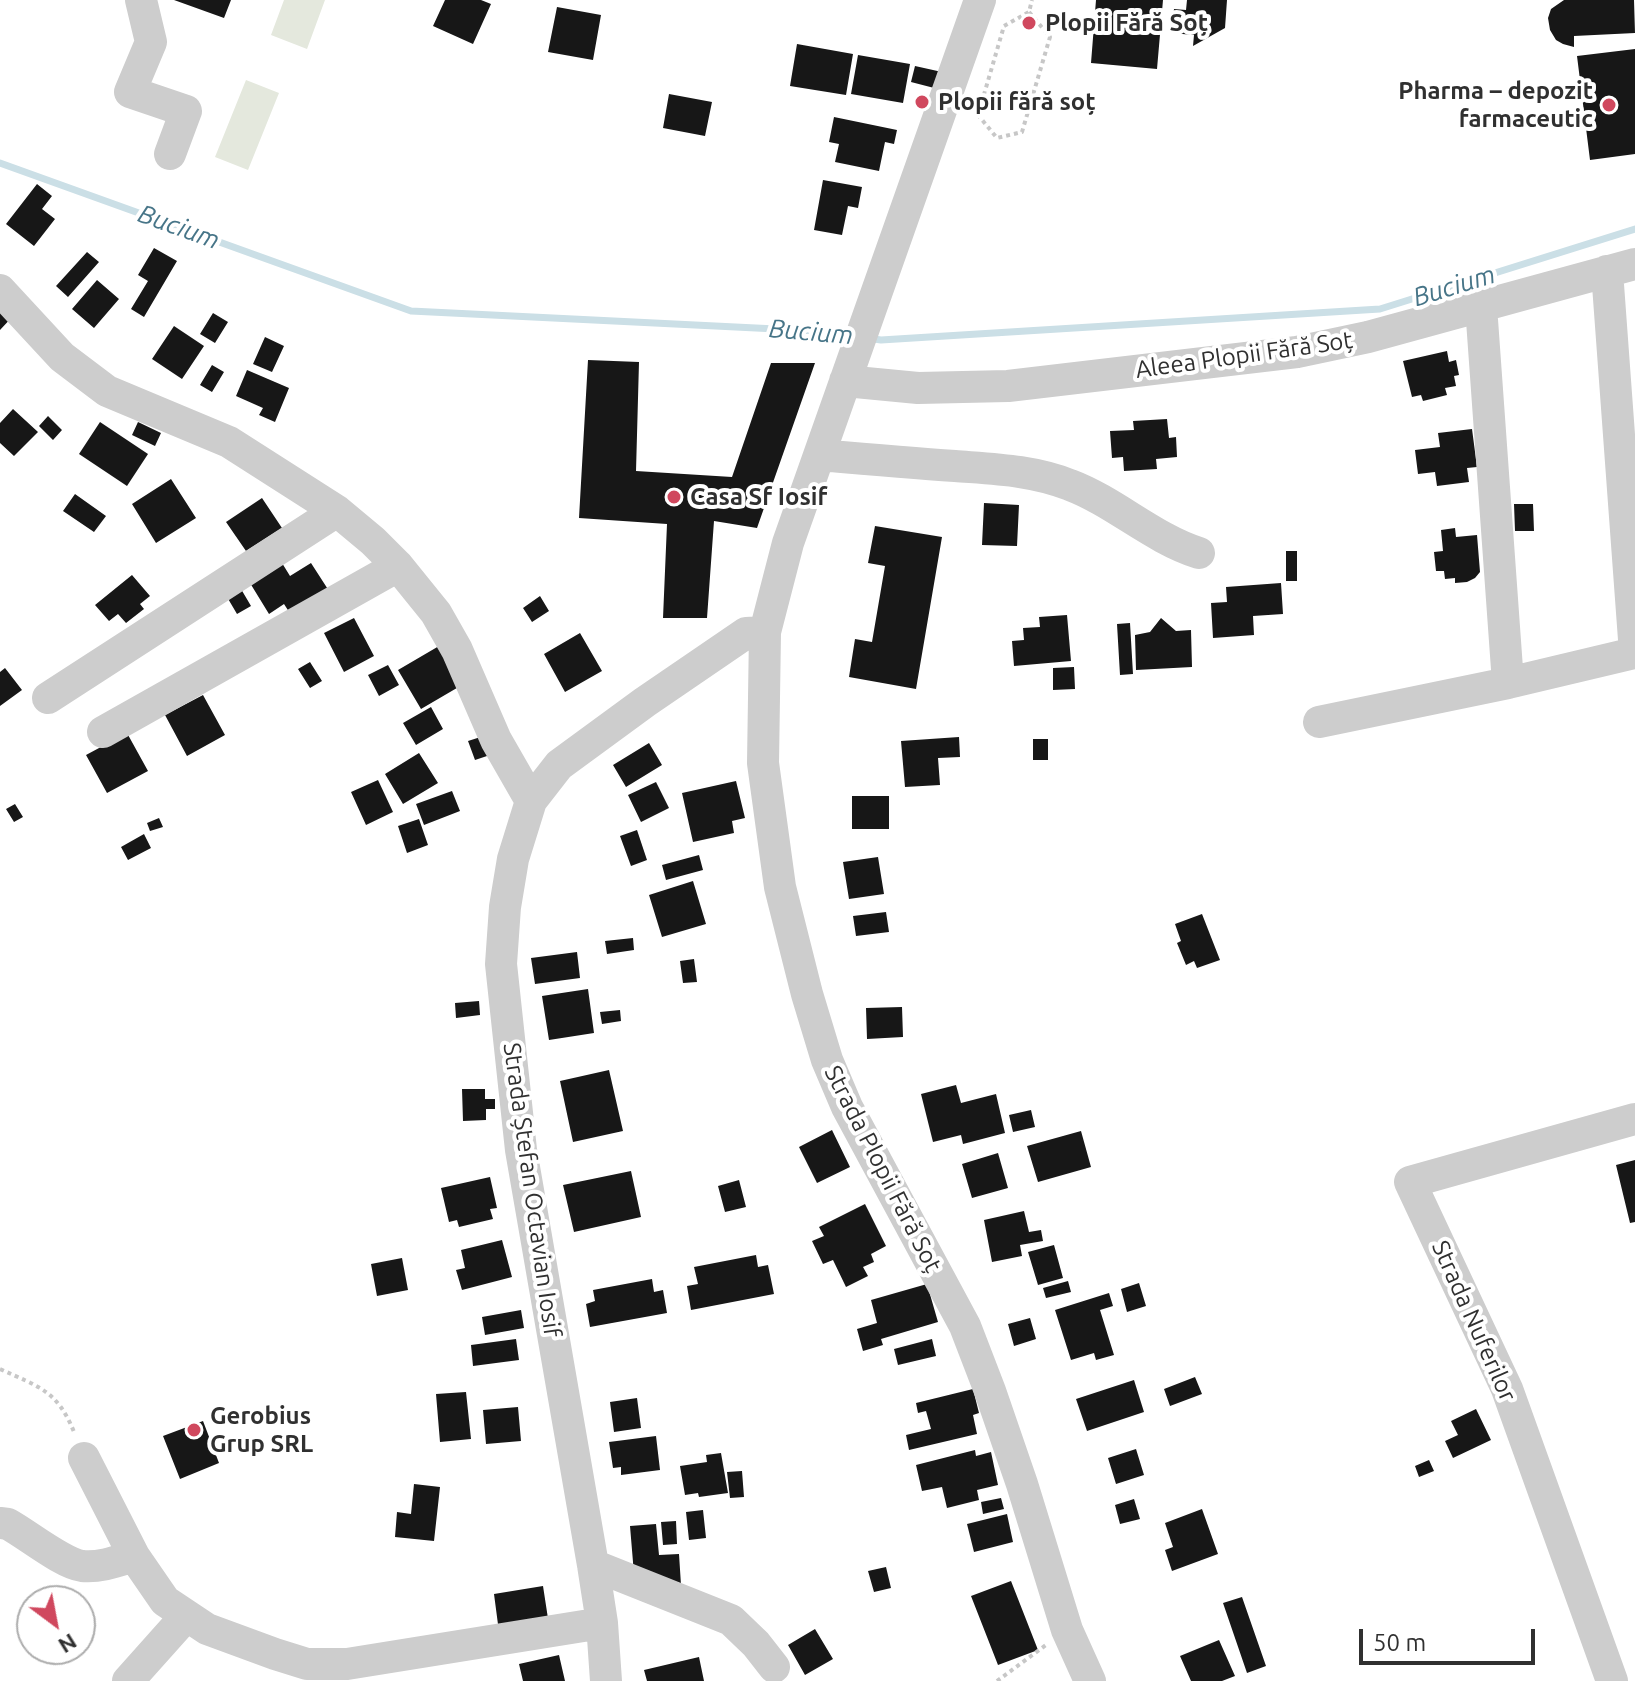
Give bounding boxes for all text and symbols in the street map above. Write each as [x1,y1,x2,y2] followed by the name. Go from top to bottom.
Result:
[1045,9,1208,37] place label: Plopii Fără Soț
[1020,14,1038,32] marker: Plopii Fără Soț
[1398,77,1593,133] place label: Pharma – depozit farmaceutic
[938,88,1096,116] place label: Plopii fără soț
[913,93,931,111] marker: Plopii fără soț
[1600,96,1618,114] marker: Pharma – depozit farmaceutic
[134,198,224,256] water label: Bucium
[1409,259,1499,313] water label: Bucium
[768,313,854,351] water label: Bucium
[1134,325,1354,385] street label: Aleea Plopii Fără Soț
[690,483,827,511] place label: Casa Sf Iosif
[665,488,683,506] marker: Casa Sf Iosif
[497,1041,567,1339] street label: Strada Ștefan Octavian Iosif
[818,1061,948,1277] street label: Strada Plopii Fără Soț
[1426,1236,1522,1406] street label: Strada Nuferilor
[210,1402,313,1458] place label: Gerobius Grup SRL
[185,1421,203,1439] marker: Gerobius Grup SRL
[16,1585,96,1665] north arrow
[1363,1613,1539,1663] scale bar
[54,1629,82,1659] text: N
[1373,1629,1426,1656] text: 50 m

